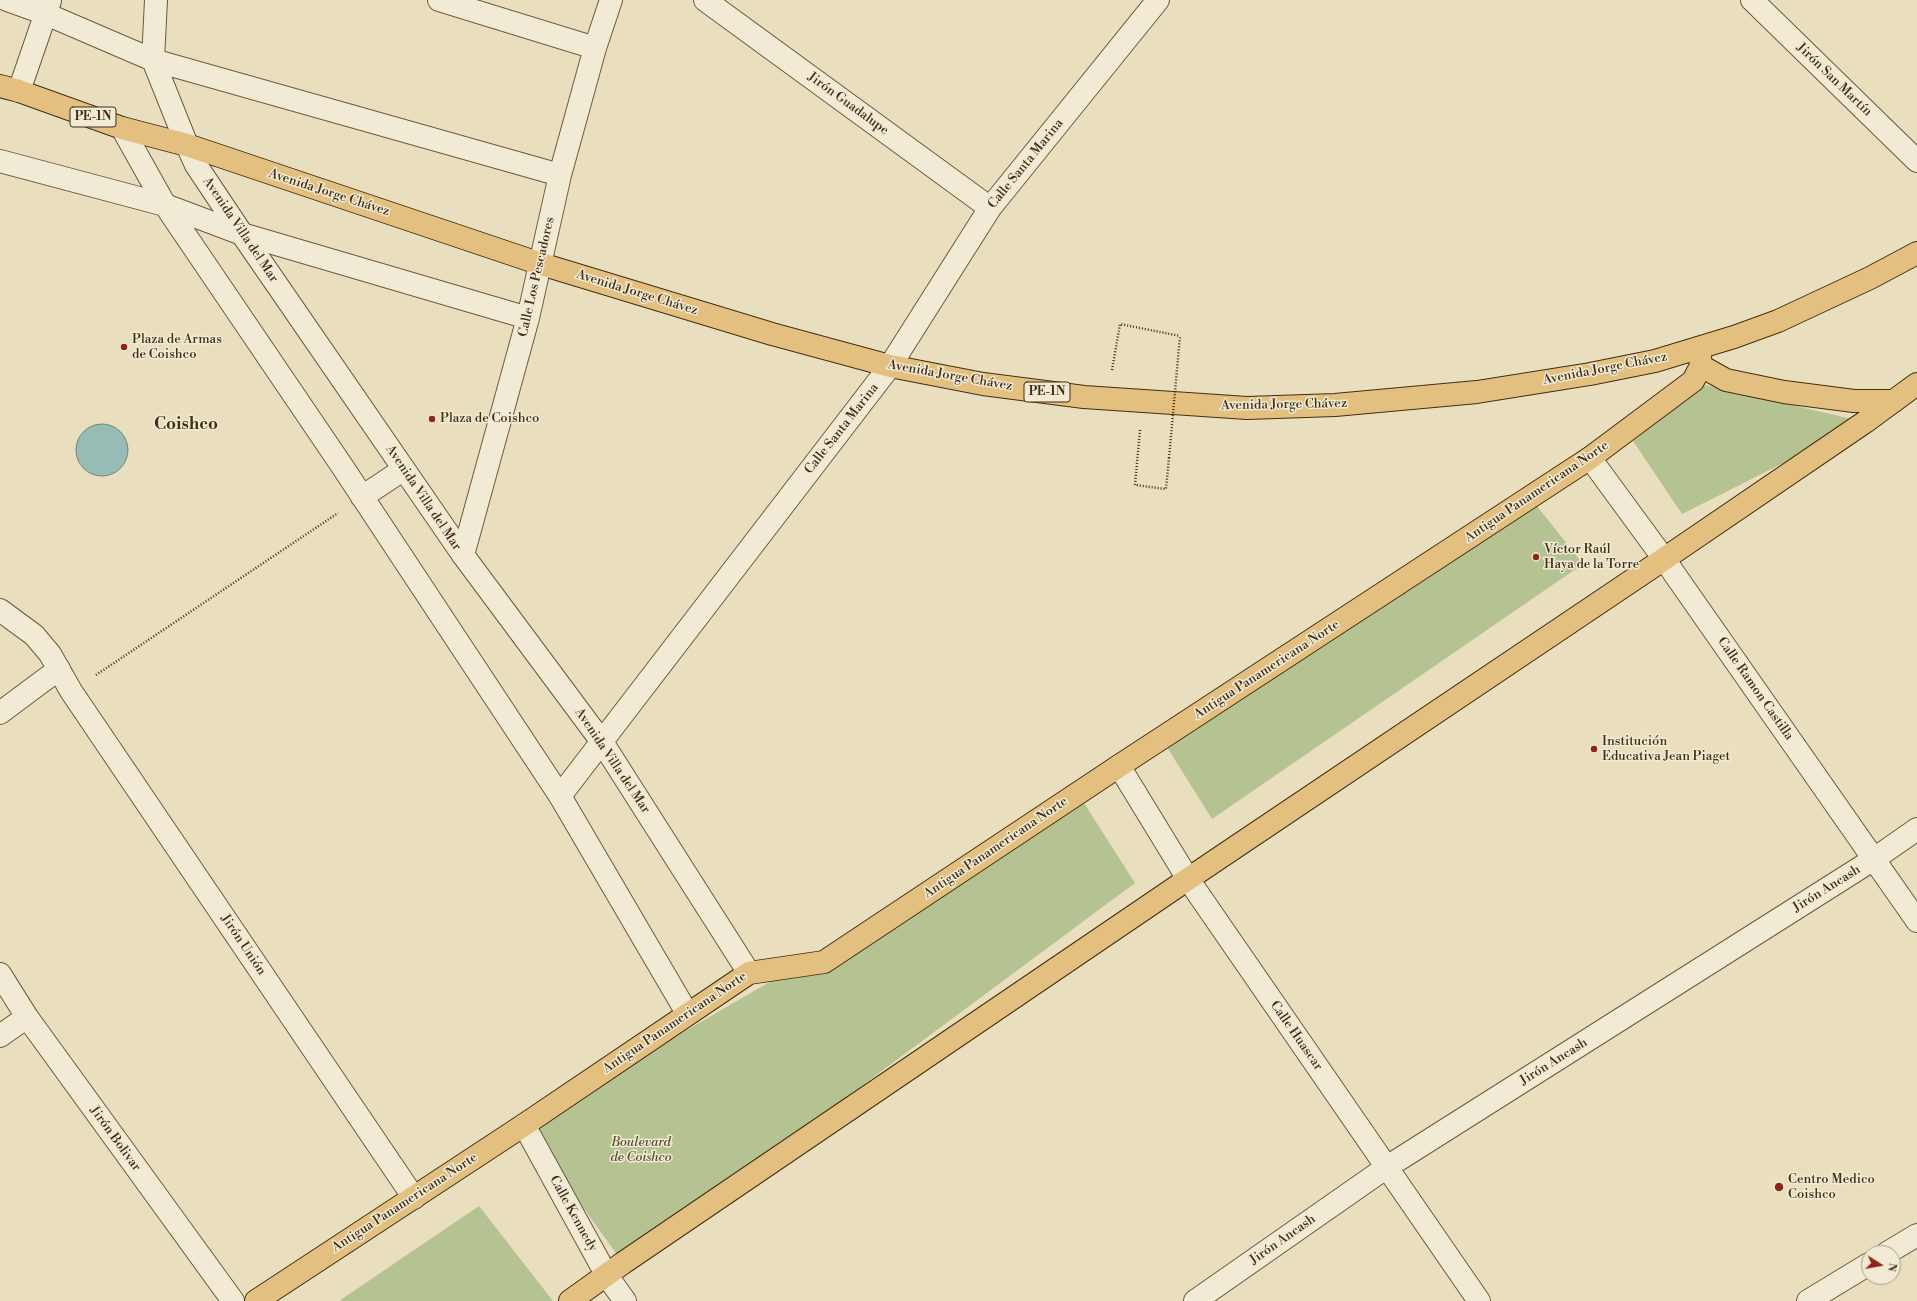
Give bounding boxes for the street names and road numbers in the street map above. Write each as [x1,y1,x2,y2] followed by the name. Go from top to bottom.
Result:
[1793,40,1875,120] street label: Jirón San Martín
[804,69,892,139] street label: Jirón Guadalupe
[70,107,116,127] road number: PE-1N
[985,116,1067,212] street label: Calle Santa Marina
[267,166,391,220] street label: Avenida Jorge Chávez
[199,174,281,286] street label: Avenida Villa del Mar
[516,215,558,339] street label: Calle Los Pescadores
[574,267,700,319] street label: Avenida Jorge Chávez
[1542,349,1668,389] street label: Avenida Jorge Chávez
[886,357,1014,395] street label: Avenida Jorge Chávez
[802,381,882,477] street label: Calle Santa Marina
[1024,382,1070,402] road number: PE-1N
[1221,396,1347,414] street label: Avenida Jorge Chávez
[1462,438,1612,546] street label: Antigua Panamericana Norte
[382,442,464,554] street label: Avenida Villa del Mar
[1191,617,1343,723] street label: Antigua Panamericana Norte
[1714,635,1796,743] street label: Calle Ramon Castilla
[571,705,653,817] street label: Avenida Villa del Mar
[921,794,1071,902] street label: Antigua Panamericana Norte
[1790,862,1864,916] street label: Jirón Ancash
[217,912,269,978] street label: Jirón Unión
[600,969,750,1077] street label: Antigua Panamericana Norte
[1266,998,1326,1074] street label: Calle Huascar
[1517,1035,1591,1089] street label: Jirón Ancash
[86,1103,144,1175] street label: Jirón Bolivar
[329,1150,481,1256] street label: Antigua Panamericana Norte
[546,1173,600,1255] street label: Calle Kennedy
[1247,1212,1319,1268] street label: Jirón Ancash

